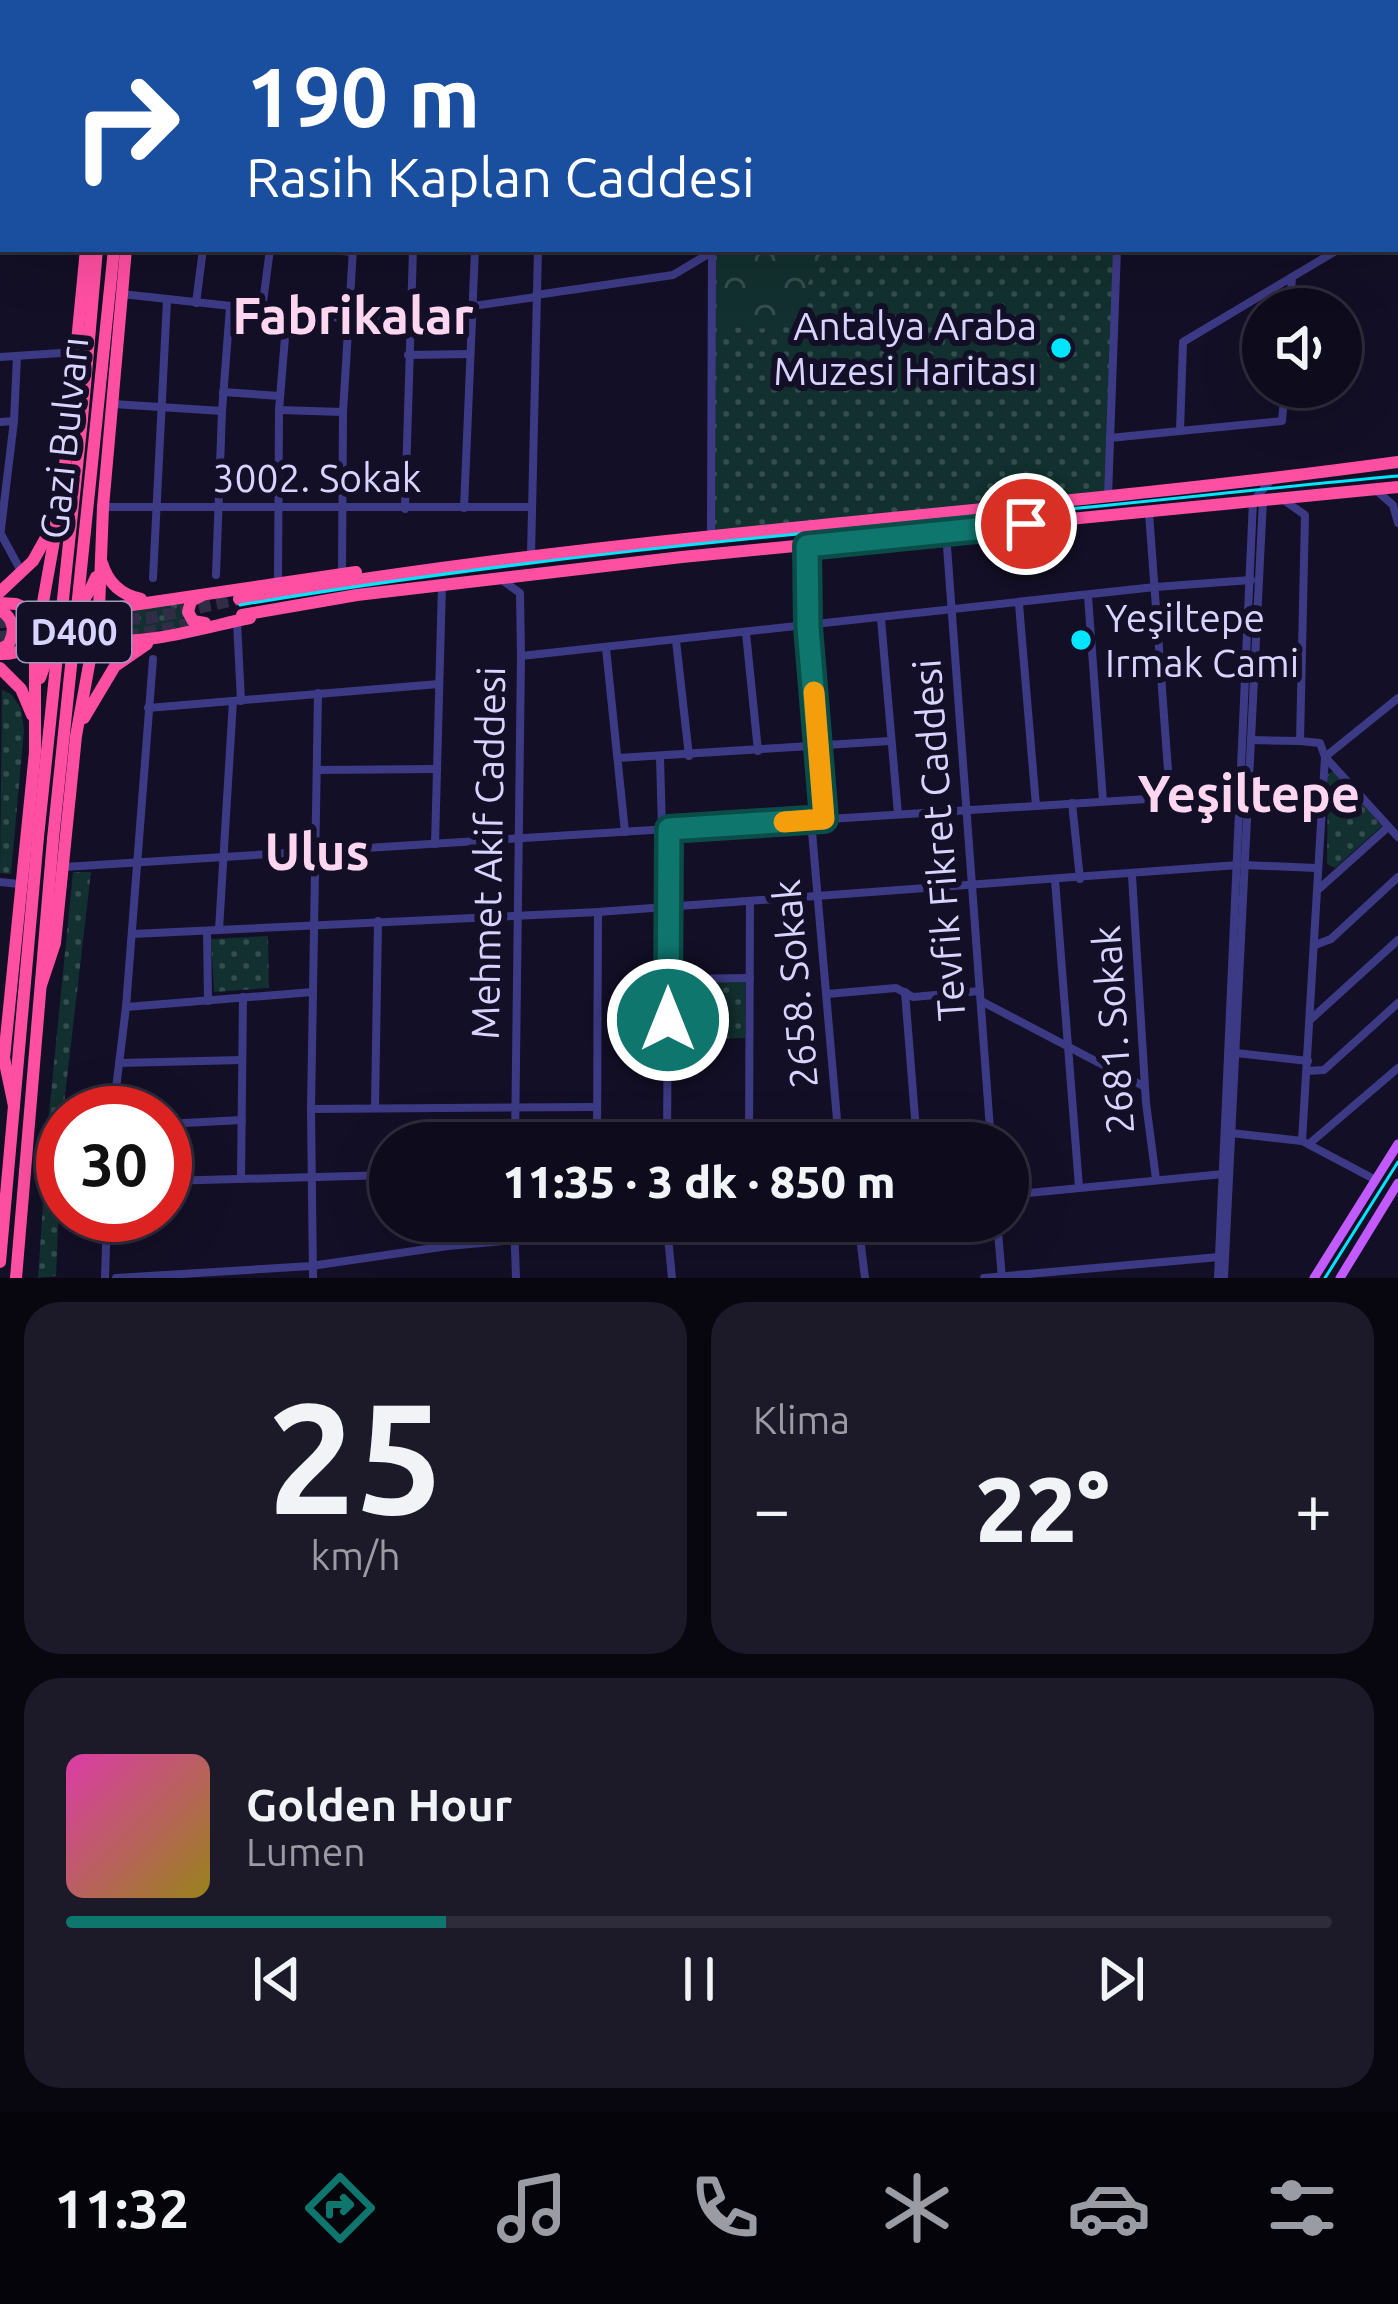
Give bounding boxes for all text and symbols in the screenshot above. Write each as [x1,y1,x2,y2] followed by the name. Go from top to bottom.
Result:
[48,48,204,204] icon: right
[246,49,480,143] text: 190 m
[246,147,755,207] text: Rasih Kaplan Caddesi
[232,286,474,344] district label: Fabrikalar
[1242,288,1362,408] map controls
[1242,288,1362,408] button: sound
[773,304,1037,392] place label: Antalya Araba Muzesi Haritası
[32,335,95,541] street label: Gazi Bulvarı
[1048,335,1074,361] marker: Antalya Araba Muzesi Haritası
[212,456,422,499] street label: 3002. Sokak
[975,473,1077,575] pin
[993,491,1059,557] icon: arrive
[1105,596,1299,684] place label: Yeşiltepe Irmak Cami
[17,602,131,662] road number: D400
[1068,627,1094,653] marker: Yeşiltepe Irmak Cami
[904,658,973,1022] street label: Tevfik Fikret Caddesi
[463,666,512,1040] street label: Mehmet Akif Caddesi
[1138,764,1360,823] district label: Yeşiltepe
[264,822,370,880] district label: Ulus
[764,878,825,1090] street label: 2658. Sokak
[1084,924,1141,1136] street label: 2681. Sokak
[605,957,731,1083] position arrow
[36,1086,192,1242] speed limit sign: 30
[502,1156,896,1207] text: 11:35 · 3 dk · 850 m
[268,1369,443,1543] text: 25
[753,1398,850,1441] text: Klima
[975,1458,1110,1559] text: 22°
[753,1471,790,1545] text: −
[1295,1471,1332,1545] text: +
[310,1534,401,1577] text: km/h
[246,1779,512,1830] text: Golden Hour
[246,1830,366,1873] text: Lumen
[244,1946,310,2012] icon: previous
[666,1946,732,2012] icon: pause
[1088,1946,1154,2012] icon: next
[298,2166,382,2250] icon: directions
[490,2166,574,2250] icon: music
[683,2166,767,2250] icon: phone
[875,2166,959,2250] icon: climate
[1067,2166,1151,2250] icon: car
[1260,2166,1344,2250] icon: filters
[54,2178,189,2238] text: 11:32

